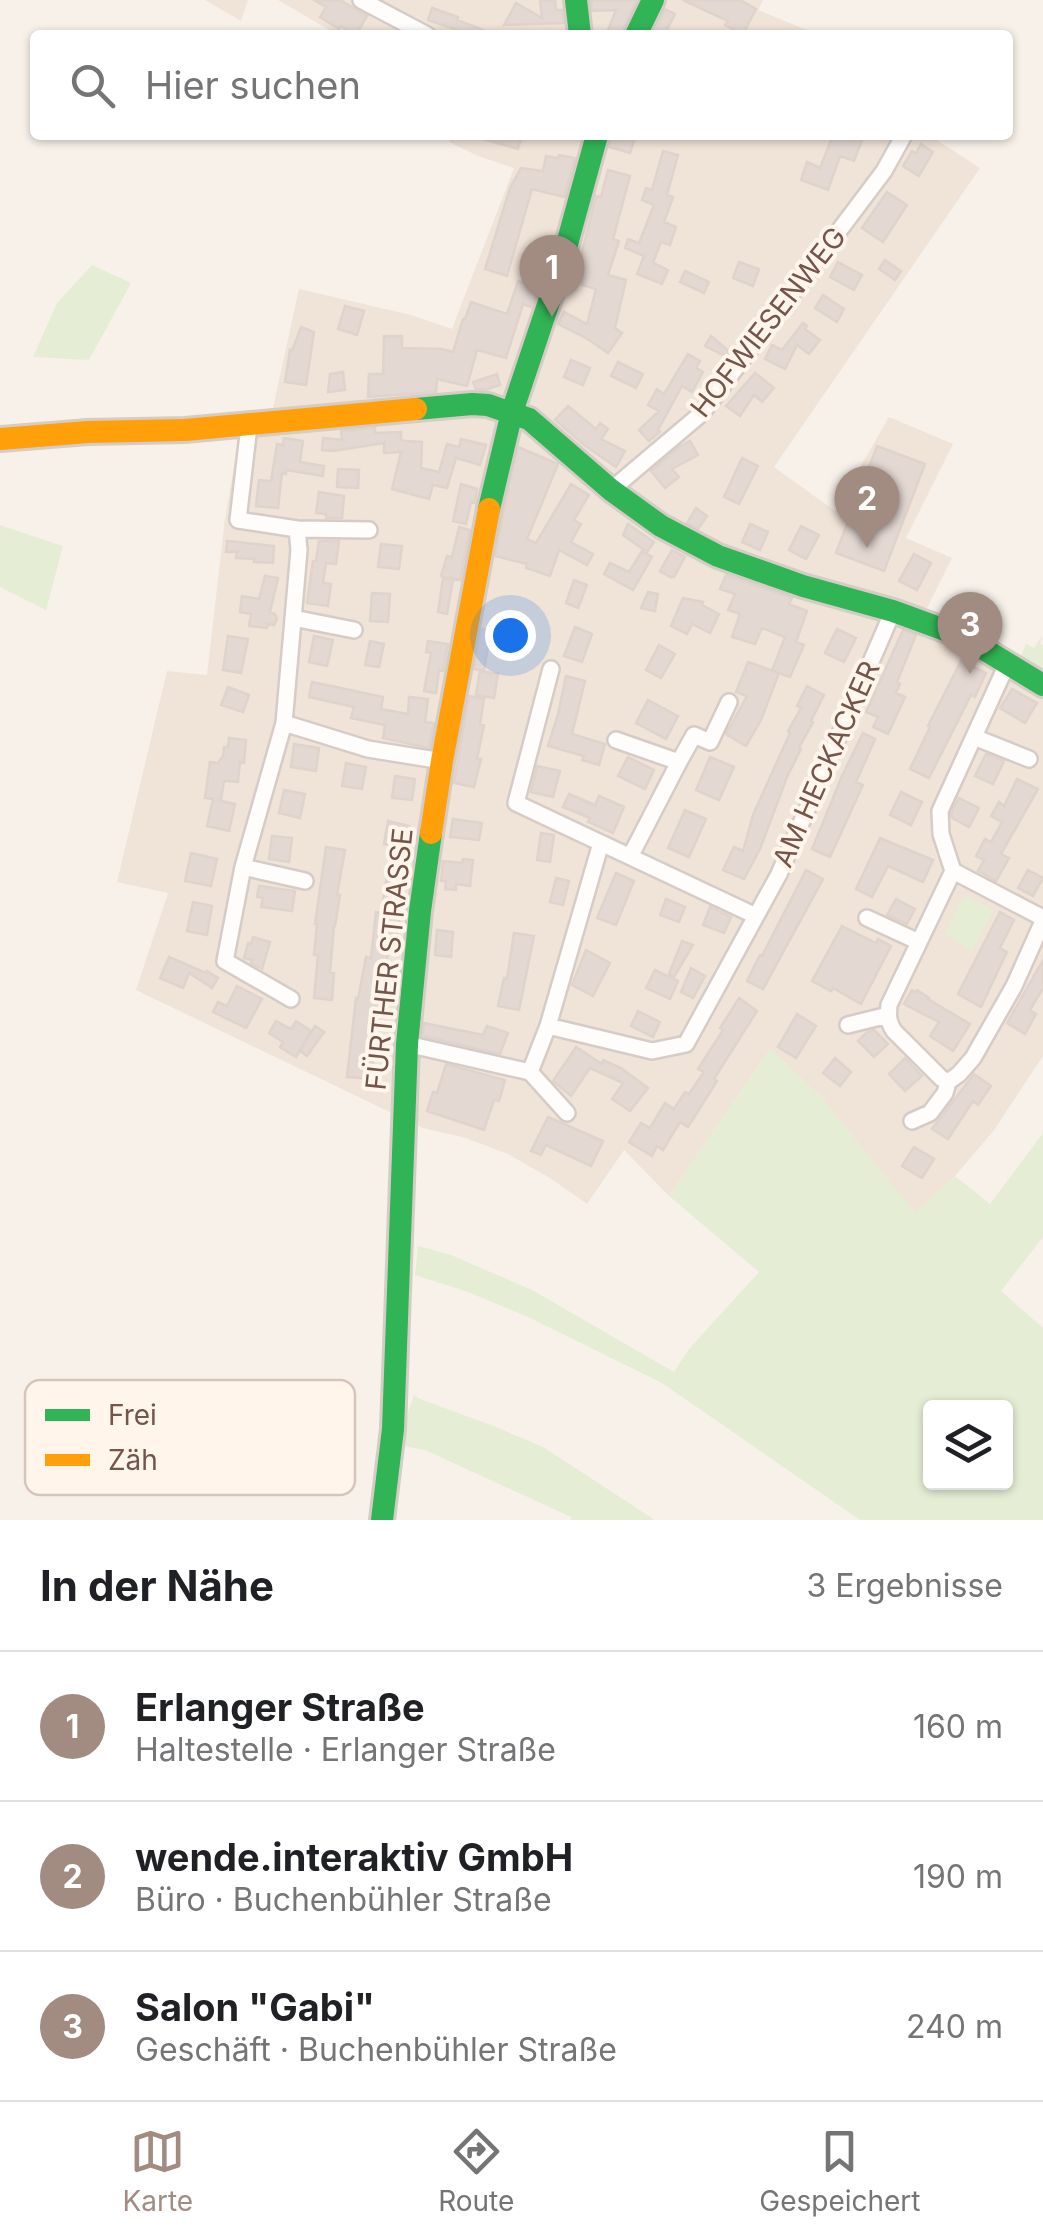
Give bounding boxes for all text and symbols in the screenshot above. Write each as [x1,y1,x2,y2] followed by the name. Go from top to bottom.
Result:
[30,30,1013,140] search box
[65,58,120,113] icon: search
[145,62,361,108] text: Hier suchen
[683,220,853,424] street label: HOFWIESENWEG
[520,234,584,317] pin: 1
[834,466,900,548] pin: 2
[938,592,1002,674] pin: 3
[485,610,536,661] your location
[765,656,887,872] street label: AM HECKACKER
[358,826,420,1092] street label: FÜRTHER STRASSE
[25,1380,355,1495] legend
[108,1398,157,1432] text: Frei
[923,1400,1013,1490] map controls
[923,1400,1013,1490] button: layers
[108,1443,158,1477] text: Zäh
[40,1560,274,1611] text: In der Nähe
[807,1566,1003,1605] text: 3 Ergebnisse
[135,1684,425,1730] text: Erlanger Straße
[66,1707,79,1746] text: 1
[913,1707,1003,1746] text: 160 m
[135,1730,556,1769] text: Haltestelle · Erlanger Straße
[135,1834,573,1880] text: wende.interaktiv GmbH
[62,1857,83,1896] text: 2
[913,1857,1003,1896] text: 190 m
[135,1880,552,1919] text: Büro · Buchenbühler Straße
[135,1984,375,2030] text: Salon "Gabi"
[62,2007,83,2046] text: 3
[906,2007,1003,2046] text: 240 m
[135,2030,617,2069] text: Geschäft · Buchenbühler Straße
[122,2124,193,2218] tab: Karte
[438,2124,514,2218] tab: Route
[759,2124,921,2218] tab: Gespeichert

